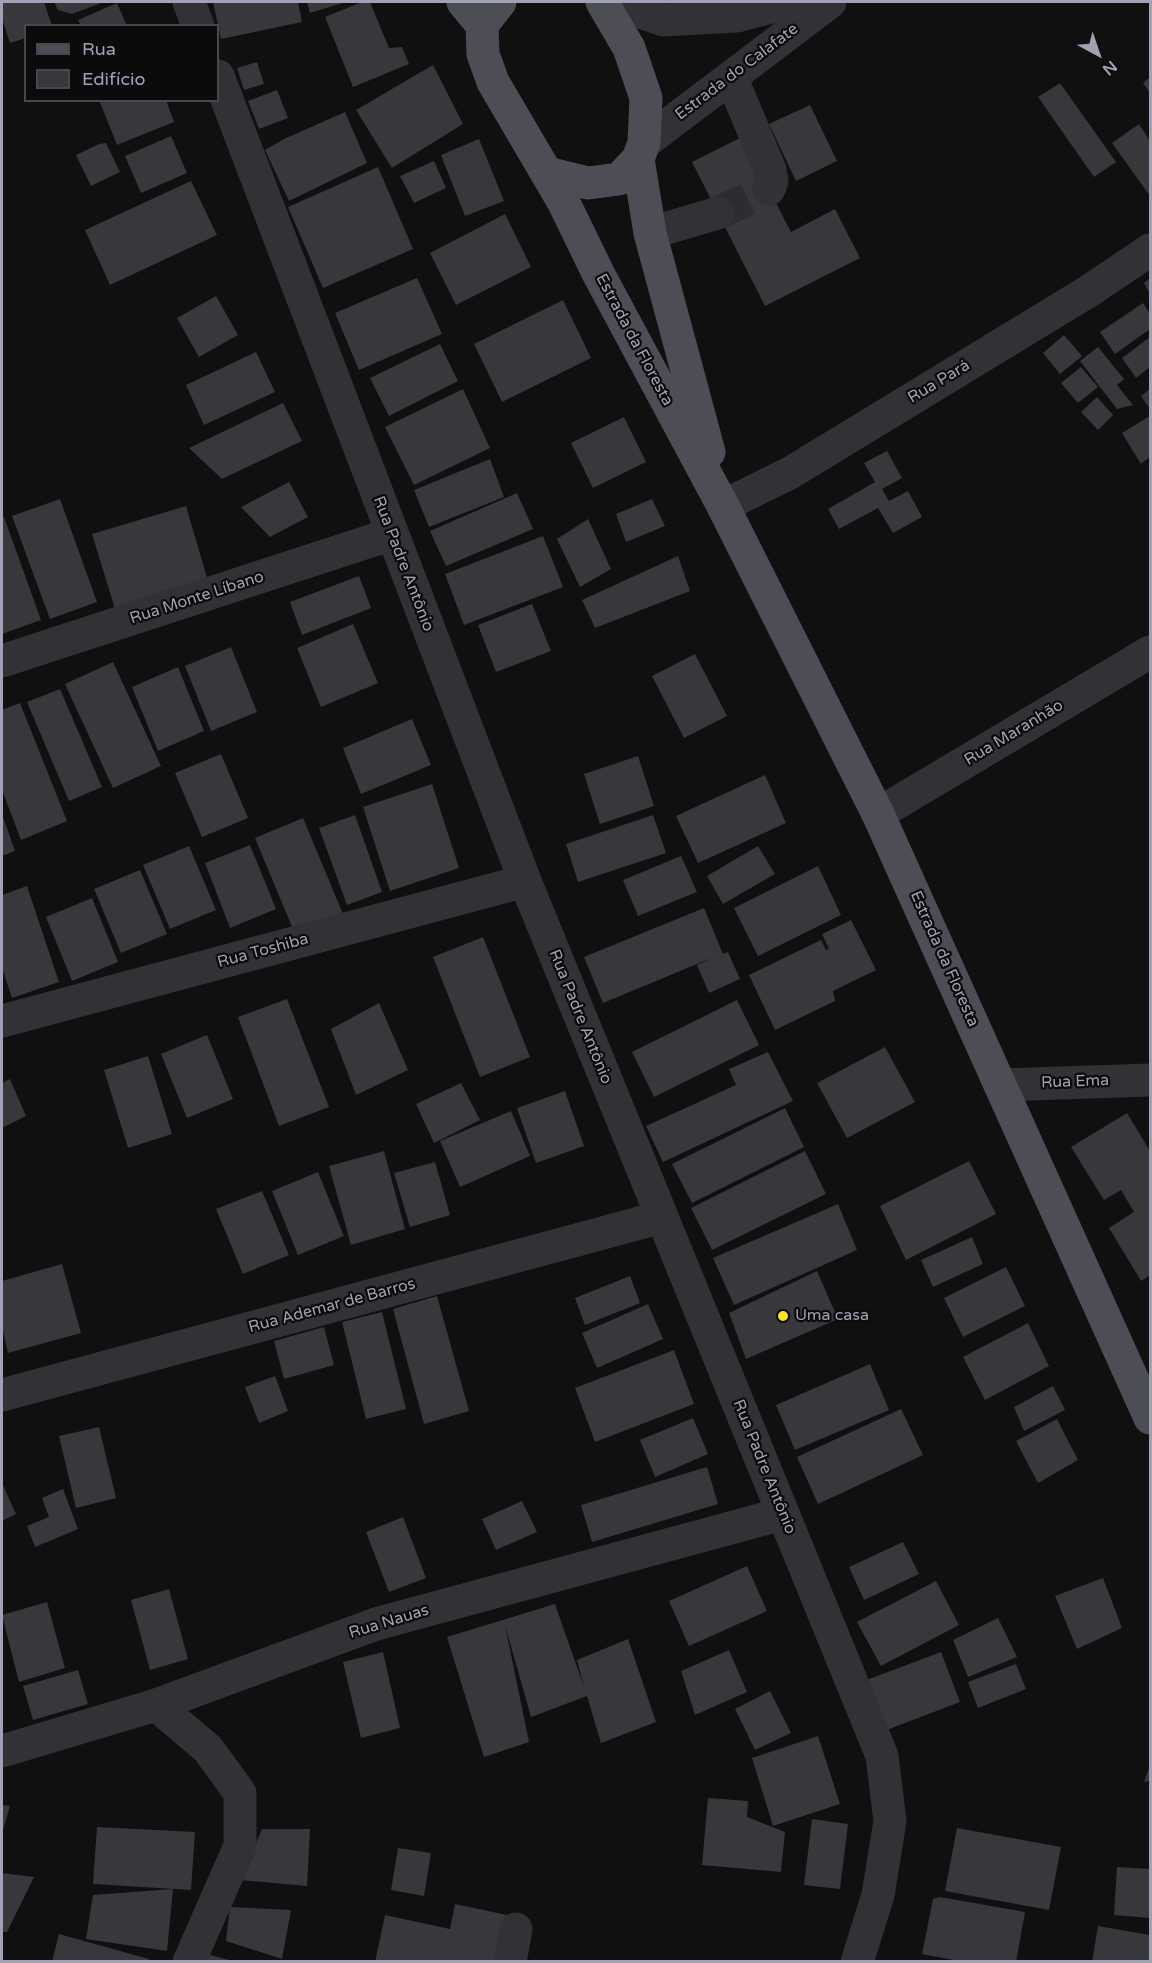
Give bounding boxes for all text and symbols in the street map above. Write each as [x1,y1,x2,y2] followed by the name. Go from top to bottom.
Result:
[672,20,802,124] street label: Estrada do Calafate
[24,24,219,102] legend
[1068,24,1128,84] north arrow
[82,38,116,60] text: Rua
[1098,56,1121,80] text: N
[82,68,145,90] text: Edifício
[591,271,677,409] street label: Estrada da Floresta
[905,356,973,408] street label: Rua Pará
[368,494,438,634] street label: Rua Padre Antônio
[128,567,266,629] street label: Rua Monte Líbano
[961,696,1067,770] street label: Rua Maranhão
[905,888,983,1030] street label: Estrada da Floresta
[215,930,311,972] street label: Rua Toshiba
[544,947,616,1087] street label: Rua Padre Antônio
[1041,1071,1109,1093] street label: Rua Ema
[246,1274,418,1338] street label: Rua Ademar de Barros
[795,1306,869,1326] place label: Uma casa
[776,1309,790,1323] marker: Uma casa
[728,1397,800,1537] street label: Rua Padre Antônio
[347,1601,431,1643] street label: Rua Nauas

